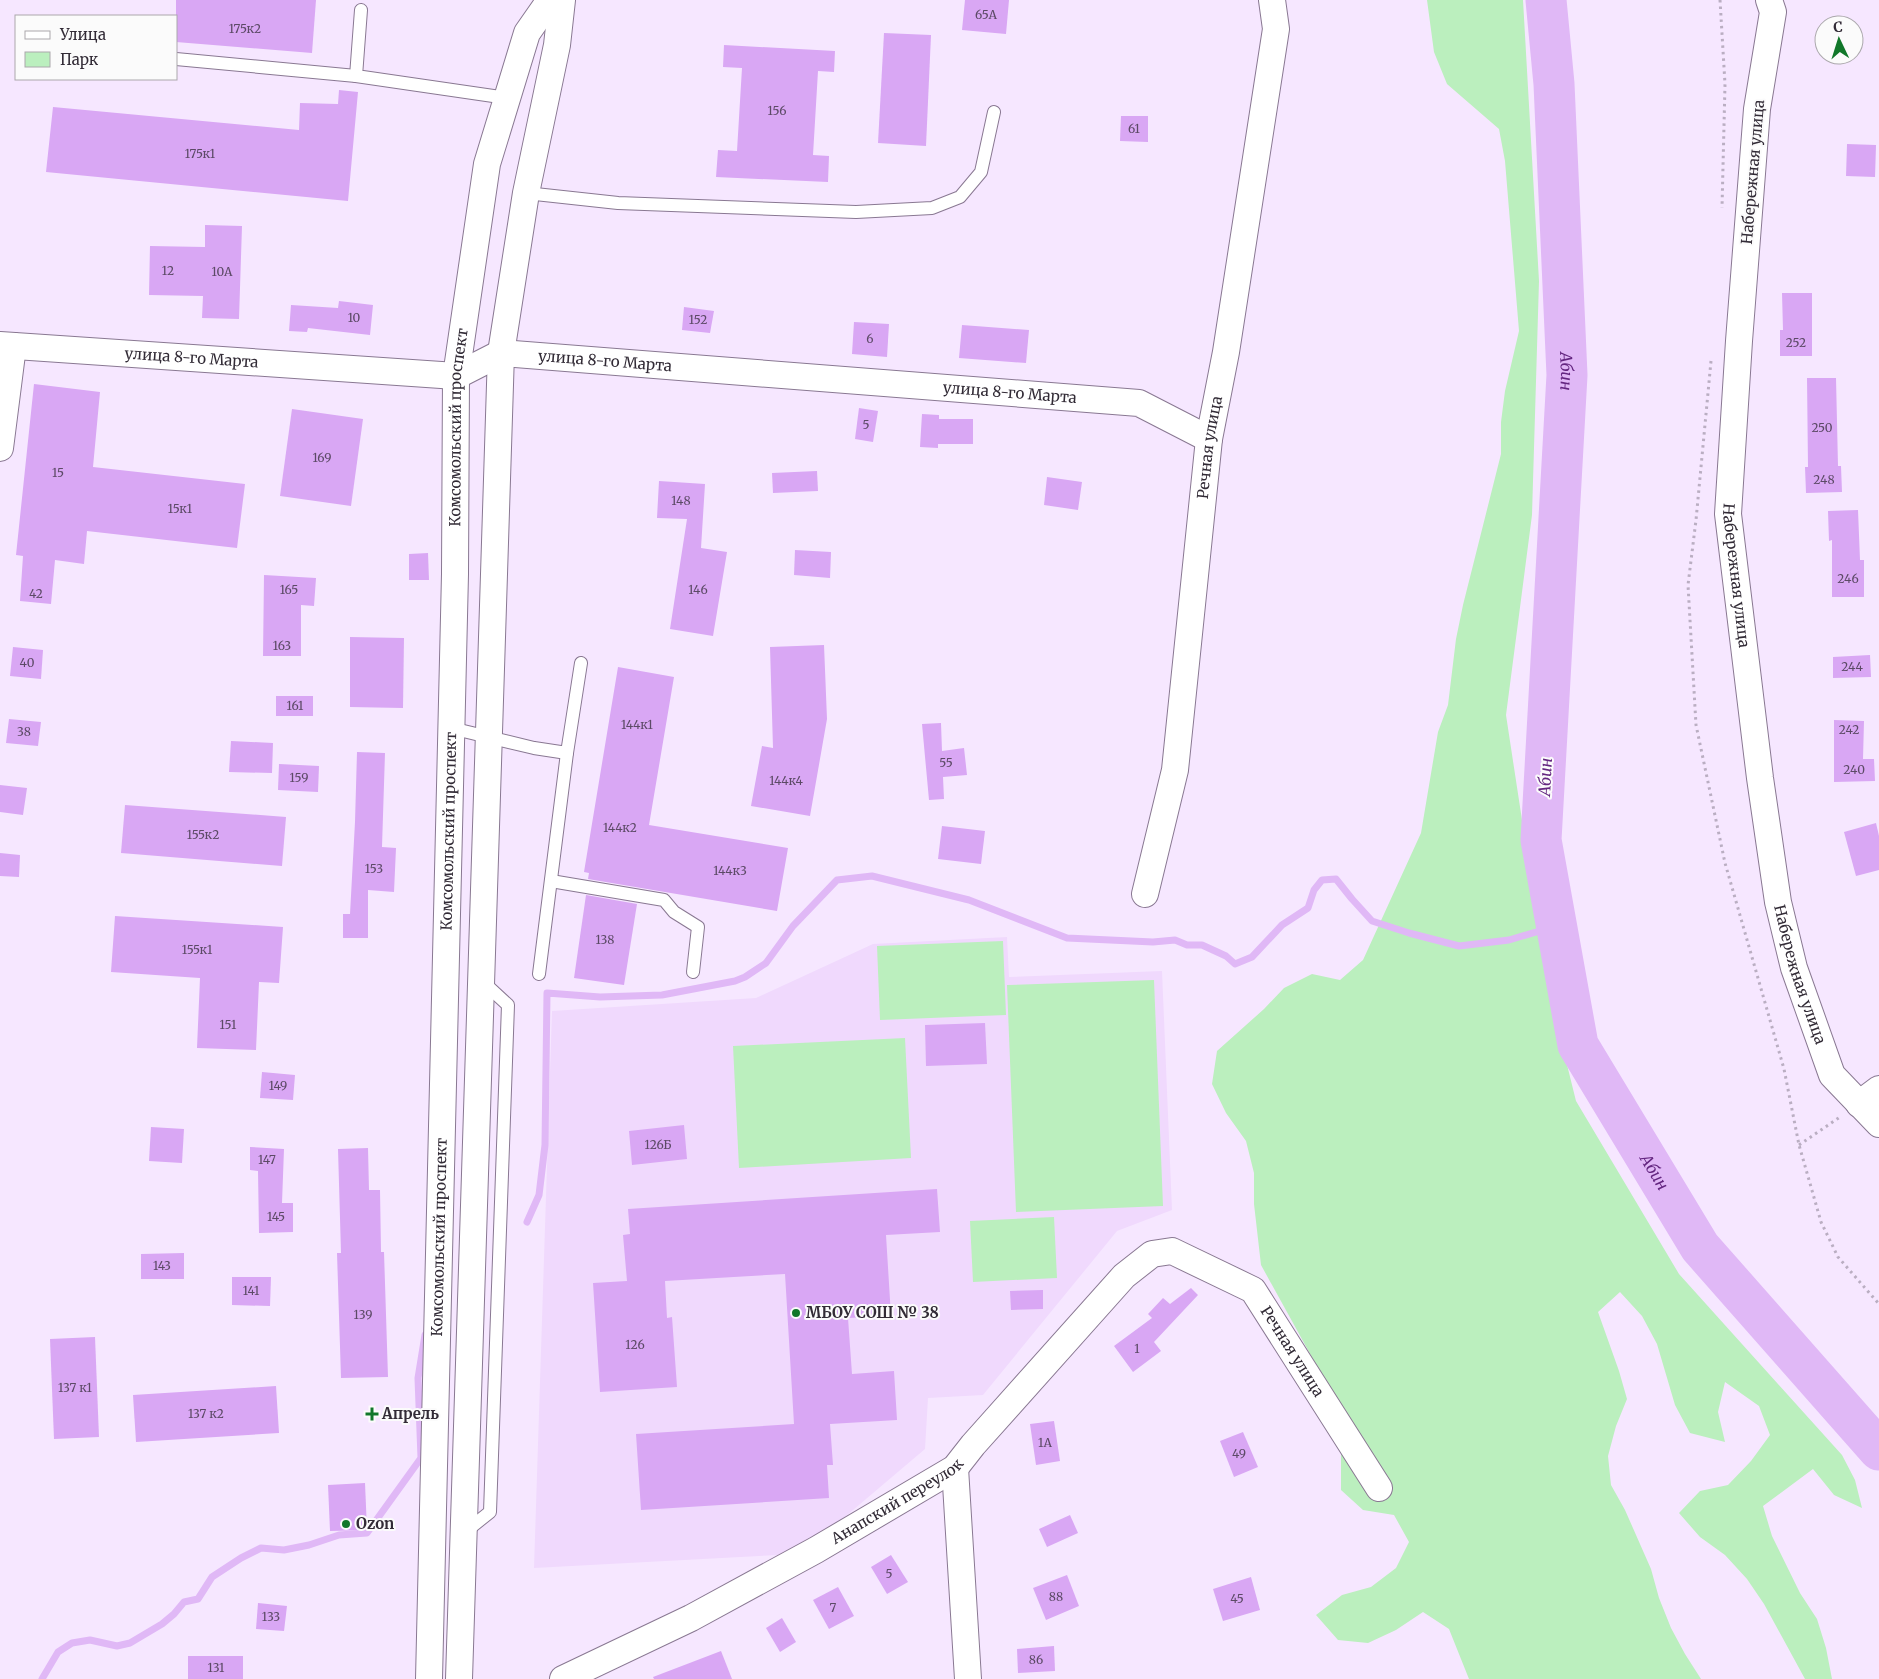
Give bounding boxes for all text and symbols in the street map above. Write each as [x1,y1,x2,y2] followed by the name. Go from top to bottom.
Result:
[975,7,997,22] house number: 65А
[15,15,178,80] legend
[1814,15,1864,65] north arrow
[1833,18,1843,36] text: С
[229,21,261,36] house number: 175к2
[59,25,106,44] text: Улица
[60,50,99,69] text: Парк
[1737,99,1768,245] street label: Набережная улица
[767,103,787,118] house number: 156
[1128,121,1140,136] house number: 61
[185,146,216,161] house number: 175к1
[162,263,174,278] house number: 12
[212,264,233,279] house number: 10А
[348,310,361,325] house number: 10
[689,312,707,327] house number: 152
[445,327,472,527] street label: Комсомольский проспект
[866,331,874,346] house number: 6
[1786,335,1806,350] house number: 252
[124,343,259,372] street label: улица 8-го Марта
[538,346,673,375] street label: улица 8-го Марта
[1556,350,1577,391] water label: Абин
[942,378,1077,407] street label: улица 8-го Марта
[1193,394,1226,500] street label: Речная улица
[862,417,870,432] house number: 5
[1811,420,1833,435] house number: 250
[312,450,332,465] house number: 169
[52,465,64,480] house number: 15
[1813,472,1835,487] house number: 248
[671,493,691,508] house number: 148
[168,501,193,516] house number: 15к1
[1719,503,1754,649] street label: Набережная улица
[1837,571,1859,586] house number: 246
[280,582,298,597] house number: 165
[688,582,708,597] house number: 146
[29,586,43,601] house number: 42
[273,638,291,653] house number: 163
[20,655,35,670] house number: 40
[1841,659,1863,674] house number: 244
[287,698,304,713] house number: 161
[621,717,654,732] house number: 144к1
[1839,722,1859,737] house number: 242
[17,724,31,739] house number: 38
[437,732,460,931] street label: Комсомольский проспект
[939,755,953,770] house number: 55
[1534,757,1556,799] water label: Абин
[1843,762,1865,777] house number: 240
[290,770,308,785] house number: 159
[769,773,803,788] house number: 144к4
[603,820,637,835] house number: 144к2
[187,827,219,842] house number: 155к2
[365,861,383,876] house number: 153
[713,863,747,878] house number: 144к3
[1770,903,1830,1047] street label: Набережная улица
[596,932,614,947] house number: 138
[182,942,213,957] house number: 155к1
[220,1017,237,1032] house number: 151
[269,1078,287,1093] house number: 149
[427,1137,451,1337] street label: Комсомольский проспект
[644,1137,672,1152] house number: 126Б
[1635,1149,1673,1194] water label: Абин
[258,1152,276,1167] house number: 147
[267,1209,285,1224] house number: 145
[153,1258,171,1273] house number: 143
[243,1283,260,1298] house number: 141
[1257,1302,1328,1400] street label: Речная улица
[806,1303,939,1322] place label: МБОУ СОШ № 38
[354,1307,372,1322] house number: 139
[790,1307,802,1319] marker: МБОУ СОШ № 38
[625,1337,645,1352] house number: 126
[1134,1341,1140,1356] house number: 1
[58,1380,93,1395] house number: 137 к1
[381,1404,439,1423] place label: Апрель
[188,1406,224,1421] house number: 137 к2
[366,1408,378,1420] marker: Апрель
[1038,1435,1053,1450] house number: 1А
[1232,1446,1246,1461] house number: 49
[827,1454,968,1548] street label: Анапский переулок
[356,1514,394,1533] place label: Ozon
[340,1518,352,1530] marker: Ozon
[885,1566,893,1581] house number: 5
[1049,1589,1063,1604] house number: 88
[1230,1591,1244,1606] house number: 45
[830,1600,837,1615] house number: 7
[262,1609,280,1624] house number: 133
[1029,1652,1043,1667] house number: 86
[208,1660,225,1675] house number: 131

